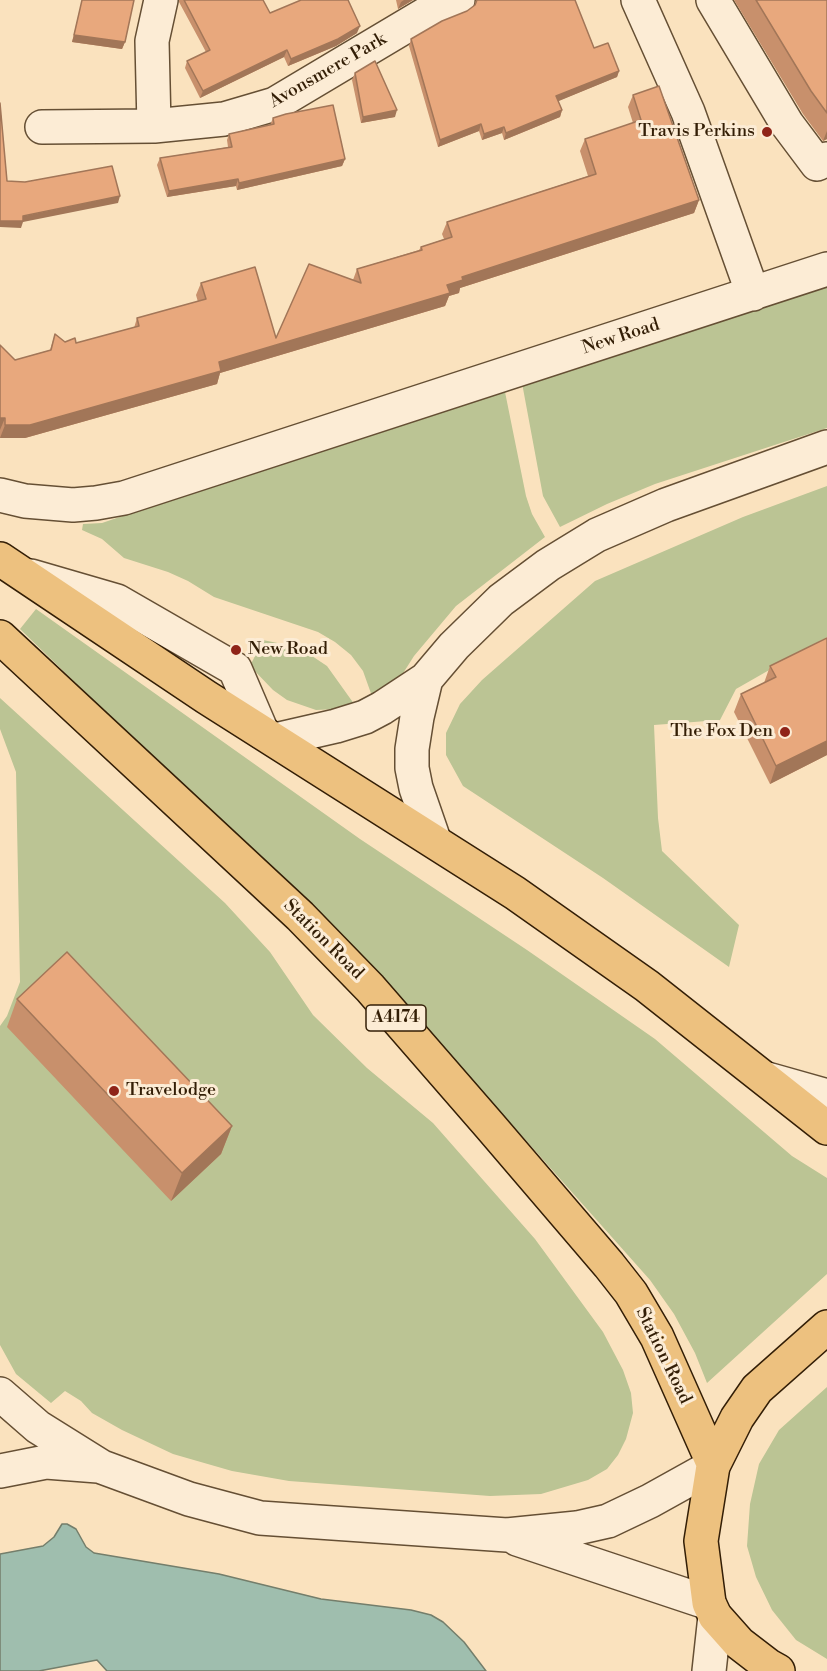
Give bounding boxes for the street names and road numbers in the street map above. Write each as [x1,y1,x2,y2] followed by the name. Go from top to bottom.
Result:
[266,29,390,113] street label: Avonsmere Park
[580,314,662,360] street label: New Road
[278,895,368,985] street label: Station Road
[366,1005,426,1031] road number: A4174
[630,1304,696,1408] street label: Station Road

